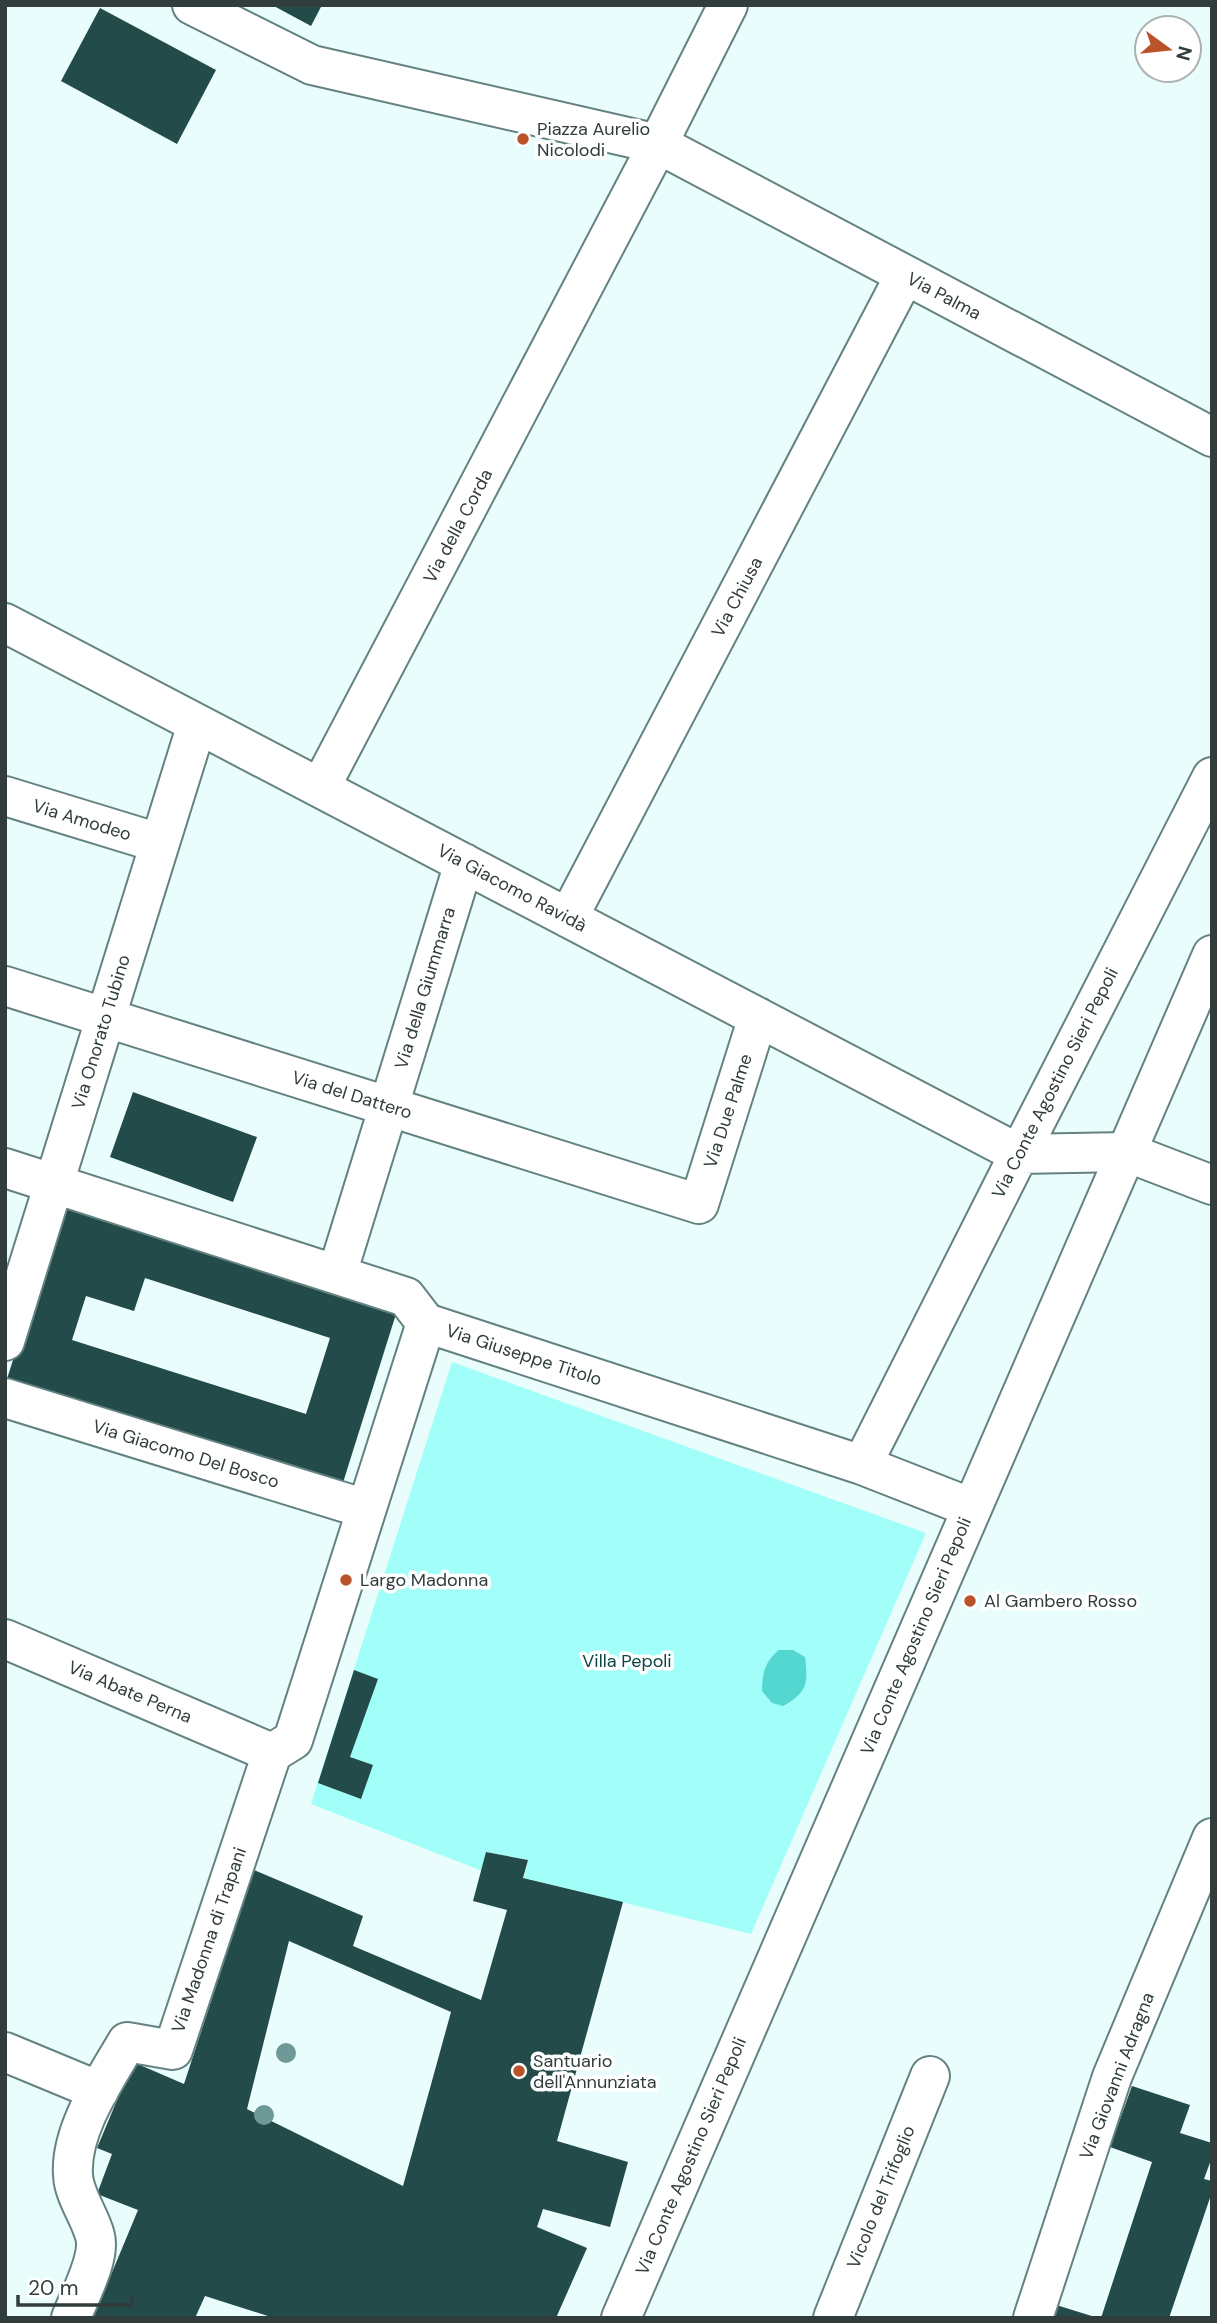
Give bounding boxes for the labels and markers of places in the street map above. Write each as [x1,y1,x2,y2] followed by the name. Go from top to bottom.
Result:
[537,117,650,162] place label: Piazza Aurelio Nicolodi
[515,131,531,147] marker: Piazza Aurelio Nicolodi
[360,1568,488,1592] place label: Largo Madonna
[338,1572,354,1588] marker: Largo Madonna
[984,1589,1137,1613] place label: Al Gambero Rosso
[962,1593,978,1609] marker: Al Gambero Rosso
[533,2049,657,2094] place label: Santuario dell'Annunziata
[511,2063,527,2079] marker: Santuario dell'Annunziata

